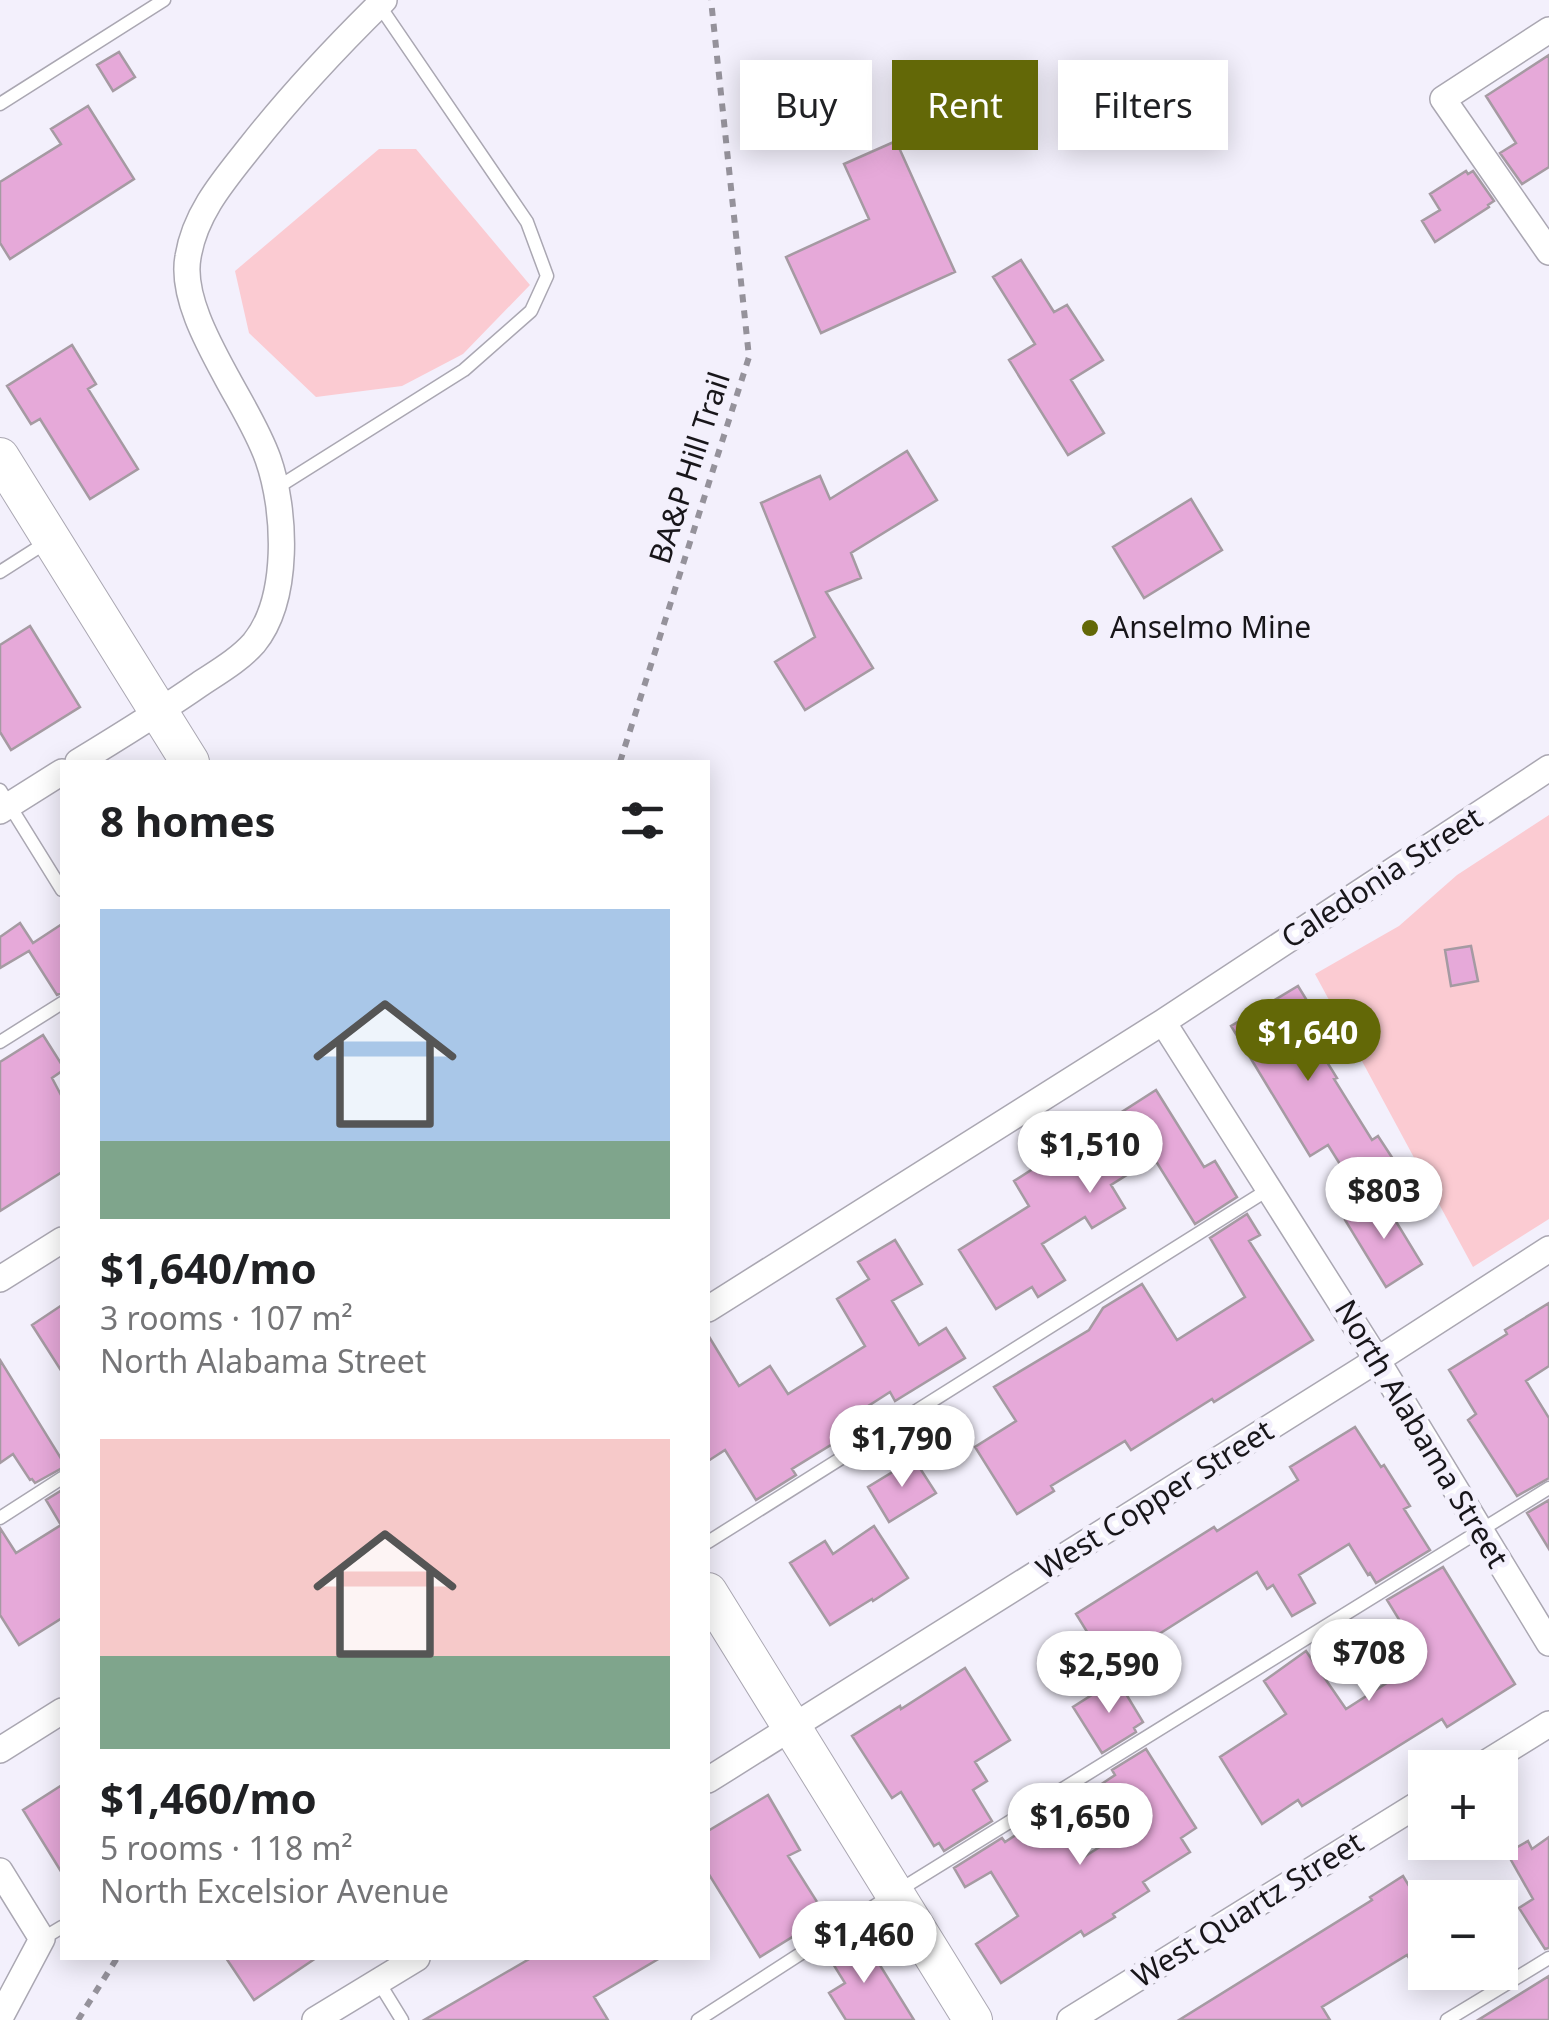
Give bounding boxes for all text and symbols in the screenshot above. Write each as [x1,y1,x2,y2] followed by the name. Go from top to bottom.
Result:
[740,60,872,150] chip: Buy
[892,60,1038,150] chip: Rent
[1058,60,1228,150] chip: Filters
[638,367,739,569] street label: BA&P Hill Trail
[1110,606,1311,647] place label: Anselmo Mine
[1079,617,1101,639] marker: Anselmo Mine
[100,792,276,849] text: 8 homes
[615,793,670,848] icon: filters
[1273,796,1490,957] street label: Caledonia Street
[295,974,475,1154] icon: home
[1227,999,1389,1084] pin: $1,640
[1258,1010,1358,1053] text: $1,640
[1009,1111,1171,1196] pin: $1,510
[1040,1122,1140,1165] text: $1,510
[1325,1157,1443,1242] pin: $803
[1347,1168,1421,1211] text: $803
[100,1239,317,1296] text: $1,640/mo
[1326,1292,1519,1575] street label: North Alabama Street
[100,1296,353,1339] text: 3 rooms · 107 m²
[100,1339,426,1382] text: North Alabama Street
[821,1405,983,1490] pin: $1,790
[1028,1409,1281,1588] street label: West Copper Street
[852,1416,952,1459] text: $1,790
[295,1504,475,1684] icon: home
[1310,1619,1428,1704] pin: $708
[1332,1630,1406,1673] text: $708
[1028,1631,1190,1716] pin: $2,590
[1059,1642,1159,1685] text: $2,590
[1408,1750,1518,1990] map controls
[1408,1750,1518,1860] button: +
[100,1769,317,1826] text: $1,460/mo
[999,1783,1161,1868] pin: $1,650
[1030,1794,1130,1837] text: $1,650
[1124,1821,1371,1996] street label: West Quartz Street
[100,1826,353,1869] text: 5 rooms · 118 m²
[100,1869,449,1912] text: North Excelsior Avenue
[1408,1880,1518,1990] button: −
[783,1901,945,1986] pin: $1,460
[814,1912,914,1955] text: $1,460

